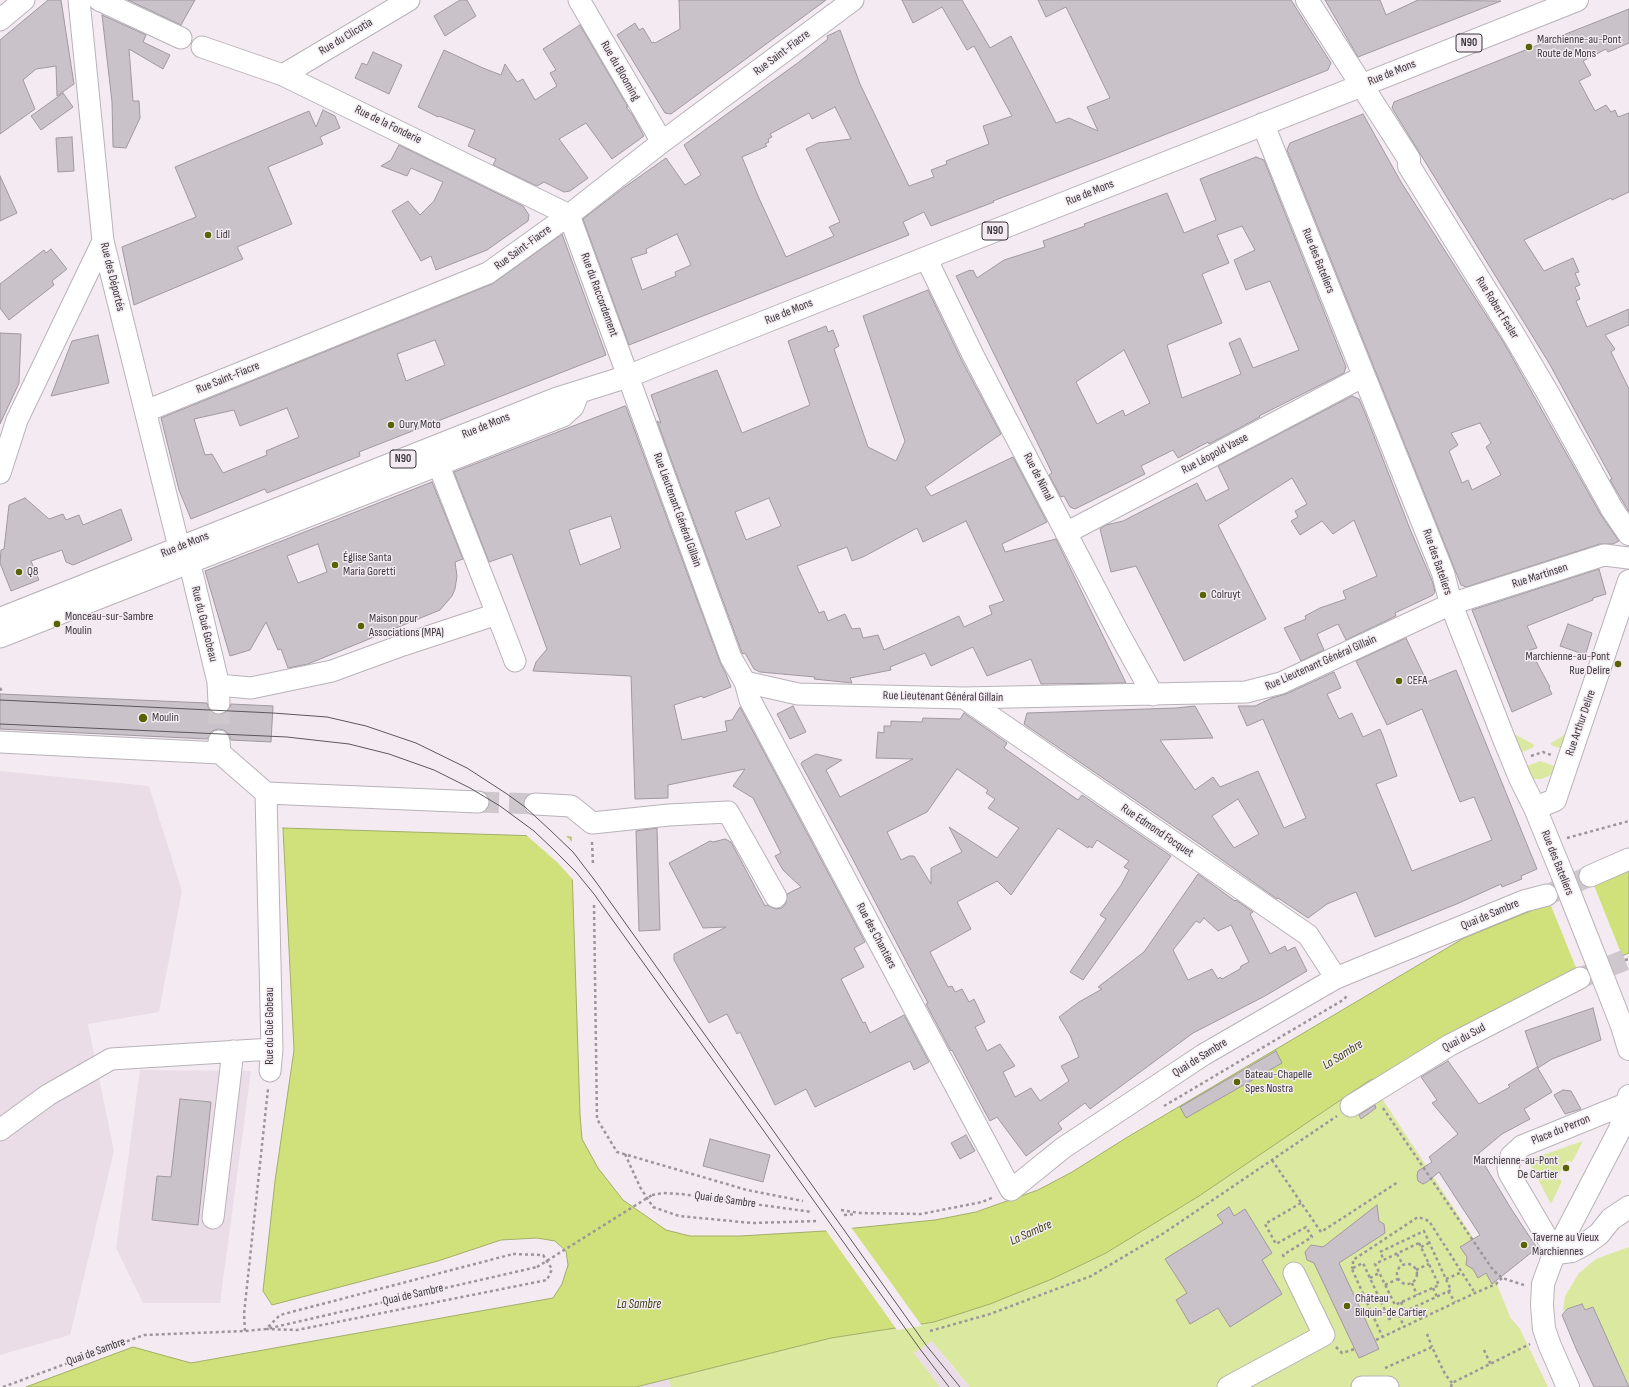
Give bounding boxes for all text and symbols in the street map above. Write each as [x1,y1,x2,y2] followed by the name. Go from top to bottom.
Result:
[317,15,375,59] street label: Rue du Clicotia
[751,27,813,79] street label: Rue Saint-Fiacre
[1537,33,1621,61] place label: Marchienne-au-Pont Route de Mons
[1456,34,1482,52] road number: N90
[597,39,643,103] street label: Rue du Blooming
[1524,42,1534,52] marker: Marchienne-au-Pont Route de Mons
[1366,57,1418,89] street label: Rue de Mons
[352,103,424,147] street label: Rue de la Fonderie
[1064,177,1116,209] street label: Rue de Mons
[982,222,1008,240] road number: N90
[492,223,554,273] street label: Rue Saint-Fiacre
[1298,226,1338,296] street label: Rue des Bateliers
[216,228,230,242] place label: Lidl
[203,230,213,240] marker: Lidl
[97,241,127,313] street label: Rue des Déportés
[577,251,621,339] street label: Rue du Raccordement
[1472,274,1522,342] street label: Rue Robert Fesler
[763,296,815,328] street label: Rue de Mons
[194,359,262,397] street label: Rue Saint-Fiacre
[460,410,512,442] street label: Rue de Mons
[399,418,441,432] place label: Oury Moto
[386,420,396,430] marker: Oury Moto
[1179,430,1251,478] street label: Rue Léopold Vasse
[390,450,416,468] road number: N90
[650,451,704,569] street label: Rue Lieutenant Général Gillain
[1020,451,1056,503] street label: Rue de Nimal
[1419,527,1455,597] street label: Rue des Bateliers
[159,529,211,561] street label: Rue de Mons
[343,551,396,579] place label: Église Santa Maria Goretti
[330,560,340,570] marker: Église Santa Maria Goretti
[1510,560,1570,592] street label: Rue Martinsen
[27,565,38,579] place label: Q8
[14,567,24,577] marker: Q8
[188,585,220,663] street label: Rue du Gué Gobeau
[1211,588,1241,602] place label: Colruyt
[1198,590,1208,600] marker: Colruyt
[65,610,153,638] place label: Monceau-sur-Sambre Moulin
[369,612,444,640] place label: Maison pour Associations (MPA)
[52,619,62,629] marker: Monceau-sur-Sambre Moulin
[356,621,366,631] marker: Maison pour Associations (MPA)
[1263,632,1379,694] street label: Rue Lieutenant Général Gillain
[1526,650,1610,678] place label: Marchienne-au-Pont Rue Delire
[1613,659,1623,669] marker: Marchienne-au-Pont Rue Delire
[1407,674,1427,688] place label: CEFA
[1394,676,1404,686] marker: CEFA
[1563,688,1599,758] street label: Rue Arthur Delire
[883,689,1003,705] street label: Rue Lieutenant Général Gillain
[152,711,179,725] place label: Moulin
[137,712,149,724] marker: Moulin
[1118,801,1196,861] street label: Rue Edmond Focquet
[1537,828,1577,898] street label: Rue des Bateliers
[1459,896,1521,934] street label: Quai de Sambre
[853,901,899,971] street label: Rue des Chantiers
[263,987,277,1065] street label: Rue du Gué Gobeau
[1440,1021,1488,1055] street label: Quai du Sud
[1170,1035,1230,1081] street label: Quai de Sambre
[1320,1037,1366,1073] water label: La Sambre
[1245,1068,1312,1096] place label: Bateau-Chapelle Spes Nostra
[1232,1077,1242,1087] marker: Bateau-Chapelle Spes Nostra
[1530,1112,1592,1148] street label: Place du Perron
[1474,1154,1558,1182] place label: Marchienne-au-Pont De Cartier
[1561,1163,1571,1173] marker: Marchienne-au-Pont De Cartier
[693,1189,757,1211] street label: Quai de Sambre
[1007,1217,1055,1249] water label: La Sambre
[1532,1231,1599,1259] place label: Taverne au Vieux Marchiennes
[1519,1240,1529,1250] marker: Taverne au Vieux Marchiennes
[381,1281,445,1309] street label: Quai de Sambre
[1355,1292,1426,1320] place label: Château Bilquin-de Cartier
[617,1297,661,1313] water label: La Sambre
[1342,1301,1352,1311] marker: Château Bilquin-de Cartier
[64,1335,128,1369] street label: Quai de Sambre

